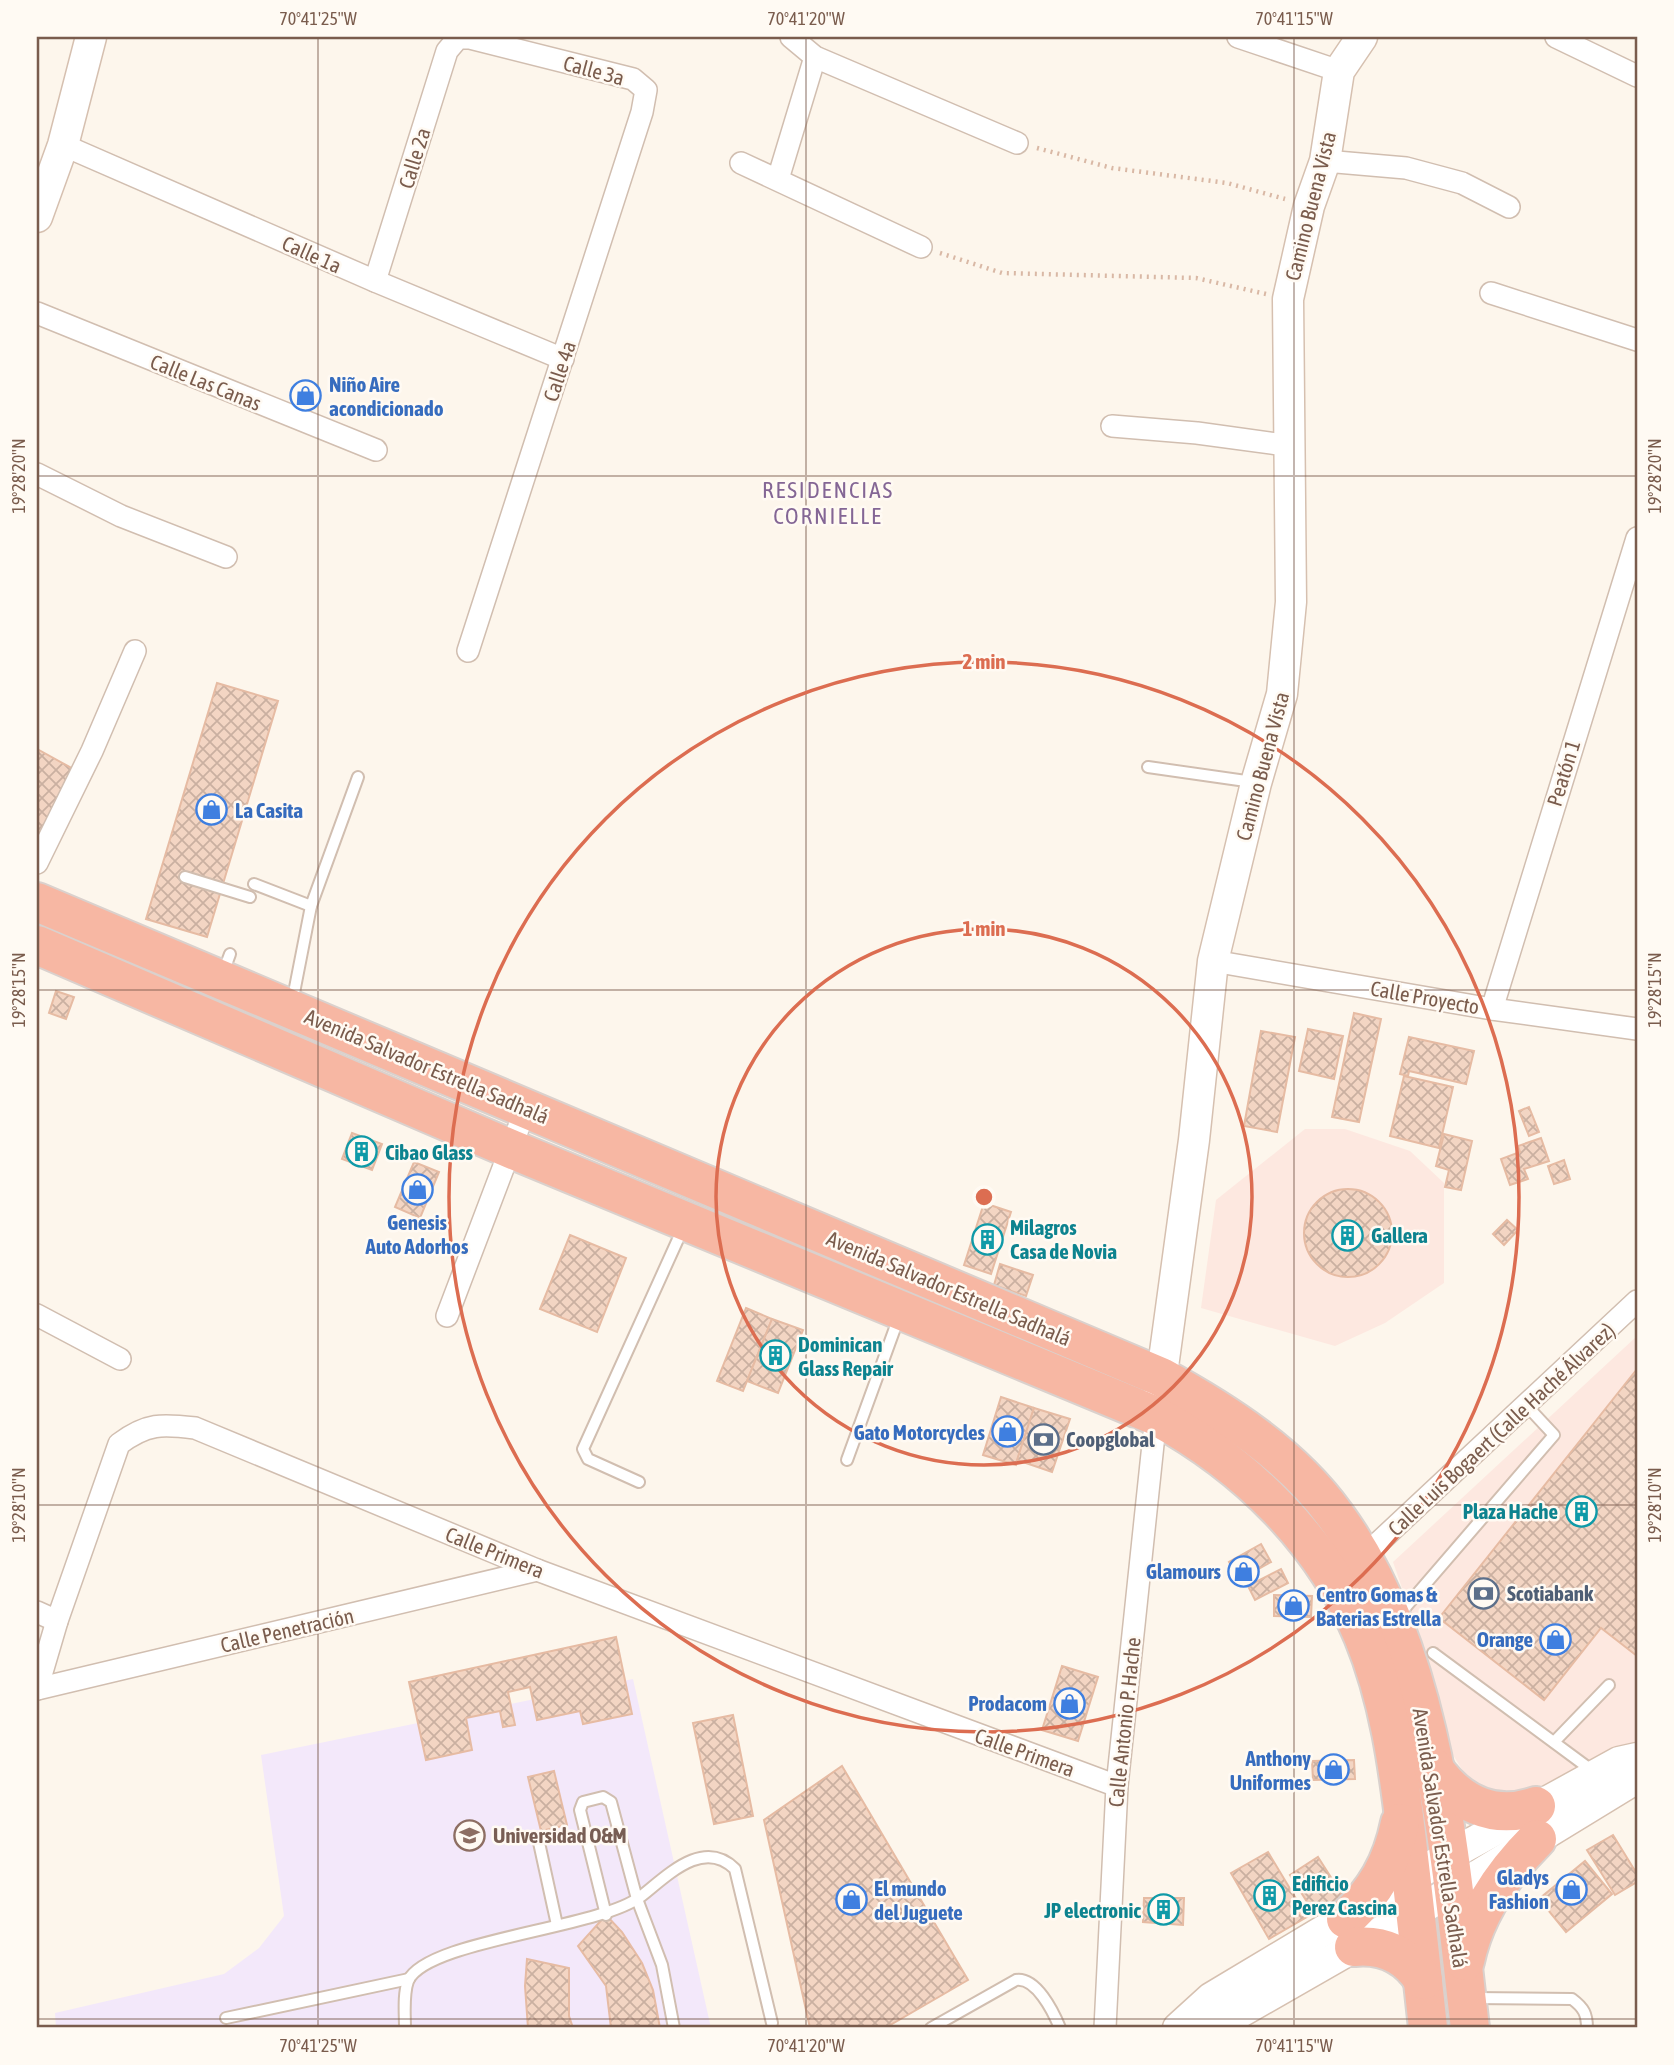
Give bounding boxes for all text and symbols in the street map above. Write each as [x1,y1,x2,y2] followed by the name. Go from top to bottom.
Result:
[279,8,357,29] text: 70°41'25"W
[767,8,845,29] text: 70°41'20"W
[1255,8,1333,29] text: 70°41'15"W
[561,50,627,90] street label: Calle 3a
[393,125,435,191] street label: Calle 2a
[1280,129,1340,283] street label: Camino Buena Vista
[279,230,345,278] street label: Calle 1a
[538,338,580,404] street label: Calle 4a
[147,349,265,415] street label: Calle Las Canas
[329,372,444,420] place label: Niño Aire acondicionado
[289,379,323,413] shop icon: Niño Aire acondicionado
[8,438,29,514] text: 19°28'20"N
[1644,438,1665,514] text: 19°28'20"N
[762,477,894,529] district label: RESIDENCIAS CORNIELLE
[963,649,1005,673] text: 2 min
[1231,689,1293,843] street label: Camino Buena Vista
[1542,737,1584,809] street label: Peatón 1
[195,793,229,827] shop icon: La Casita
[235,798,303,822] place label: La Casita
[963,916,1005,940] text: 1 min
[8,952,29,1028] text: 19°28'15"N
[1644,952,1665,1028] text: 19°28'15"N
[1369,976,1481,1018] street label: Calle Proyecto
[301,1004,553,1128] street label: Avenida Salvador Estrella Sadhalá
[345,1135,379,1169] building icon: Cibao Glass
[385,1140,474,1164] place label: Cibao Glass
[400,1173,434,1207] shop icon: Genesis Auto Adorhos
[972,1185,996,1209] centre of rings
[365,1210,469,1258] place label: Genesis Auto Adorhos
[1010,1215,1117,1263] place label: Milagros Casa de Novia
[1331,1218,1365,1252] building icon: Gallera
[970,1222,1004,1256] building icon: Milagros Casa de Novia
[1371,1223,1428,1247] place label: Gallera
[823,1226,1075,1350] street label: Avenida Salvador Estrella Sadhalá
[1383,1318,1619,1540] street label: Calle Luis Bogaert (Calle Haché Álvarez)
[798,1332,894,1380] place label: Dominican Glass Repair
[758,1339,792,1373] building icon: Dominican Glass Repair
[991,1415,1025,1449] shop icon: Gato Motorcycles
[853,1420,986,1444] place label: Gato Motorcycles
[1026,1422,1060,1456] bank icon: Coopglobal
[1066,1427,1155,1451] place label: Coopglobal
[8,1467,29,1543] text: 19°28'10"N
[1644,1467,1665,1543] text: 19°28'10"N
[1564,1494,1598,1528] building icon: Plaza Hache
[1463,1499,1558,1523] place label: Plaza Hache
[442,1521,548,1583] street label: Calle Primera
[1227,1554,1261,1588] shop icon: Glamours
[1146,1559,1222,1583] place label: Glamours
[1467,1576,1501,1610] bank icon: Scotiabank
[1507,1581,1594,1605] place label: Scotiabank
[1316,1582,1441,1630] place label: Centro Gomas & Baterias Estrella
[1276,1589,1310,1623] shop icon: Centro Gomas & Baterias Estrella
[218,1603,356,1657] street label: Calle Penetración
[1539,1622,1573,1656] shop icon: Orange
[1477,1627,1533,1651] place label: Orange
[1103,1636,1145,1808] street label: Calle Antonio P. Hache
[1053,1686,1087,1720] shop icon: Prodacom
[968,1691,1047,1715] place label: Prodacom
[1409,1706,1473,1970] street label: Avenida Salvador Estrella Sadhalá
[972,1723,1078,1781] street label: Calle Primera
[1230,1746,1312,1794] place label: Anthony Uniformes
[1317,1753,1351,1787] shop icon: Anthony Uniformes
[453,1818,487,1852] school or university icon: Universidad O&M
[493,1823,627,1847] place label: Universidad O&M
[1489,1865,1550,1913] place label: Gladys Fashion
[1292,1871,1397,1919] place label: Edificio Perez Cascina
[1555,1872,1589,1906] shop icon: Gladys Fashion
[874,1876,963,1924] place label: El mundo del Juguete
[1252,1878,1286,1912] building icon: Edificio Perez Cascina
[834,1883,868,1917] shop icon: El mundo del Juguete
[1147,1893,1181,1927] building icon: JP electronic
[1043,1898,1141,1922] place label: JP electronic
[279,2035,357,2056] text: 70°41'25"W
[767,2035,845,2056] text: 70°41'20"W
[1255,2035,1333,2056] text: 70°41'15"W

